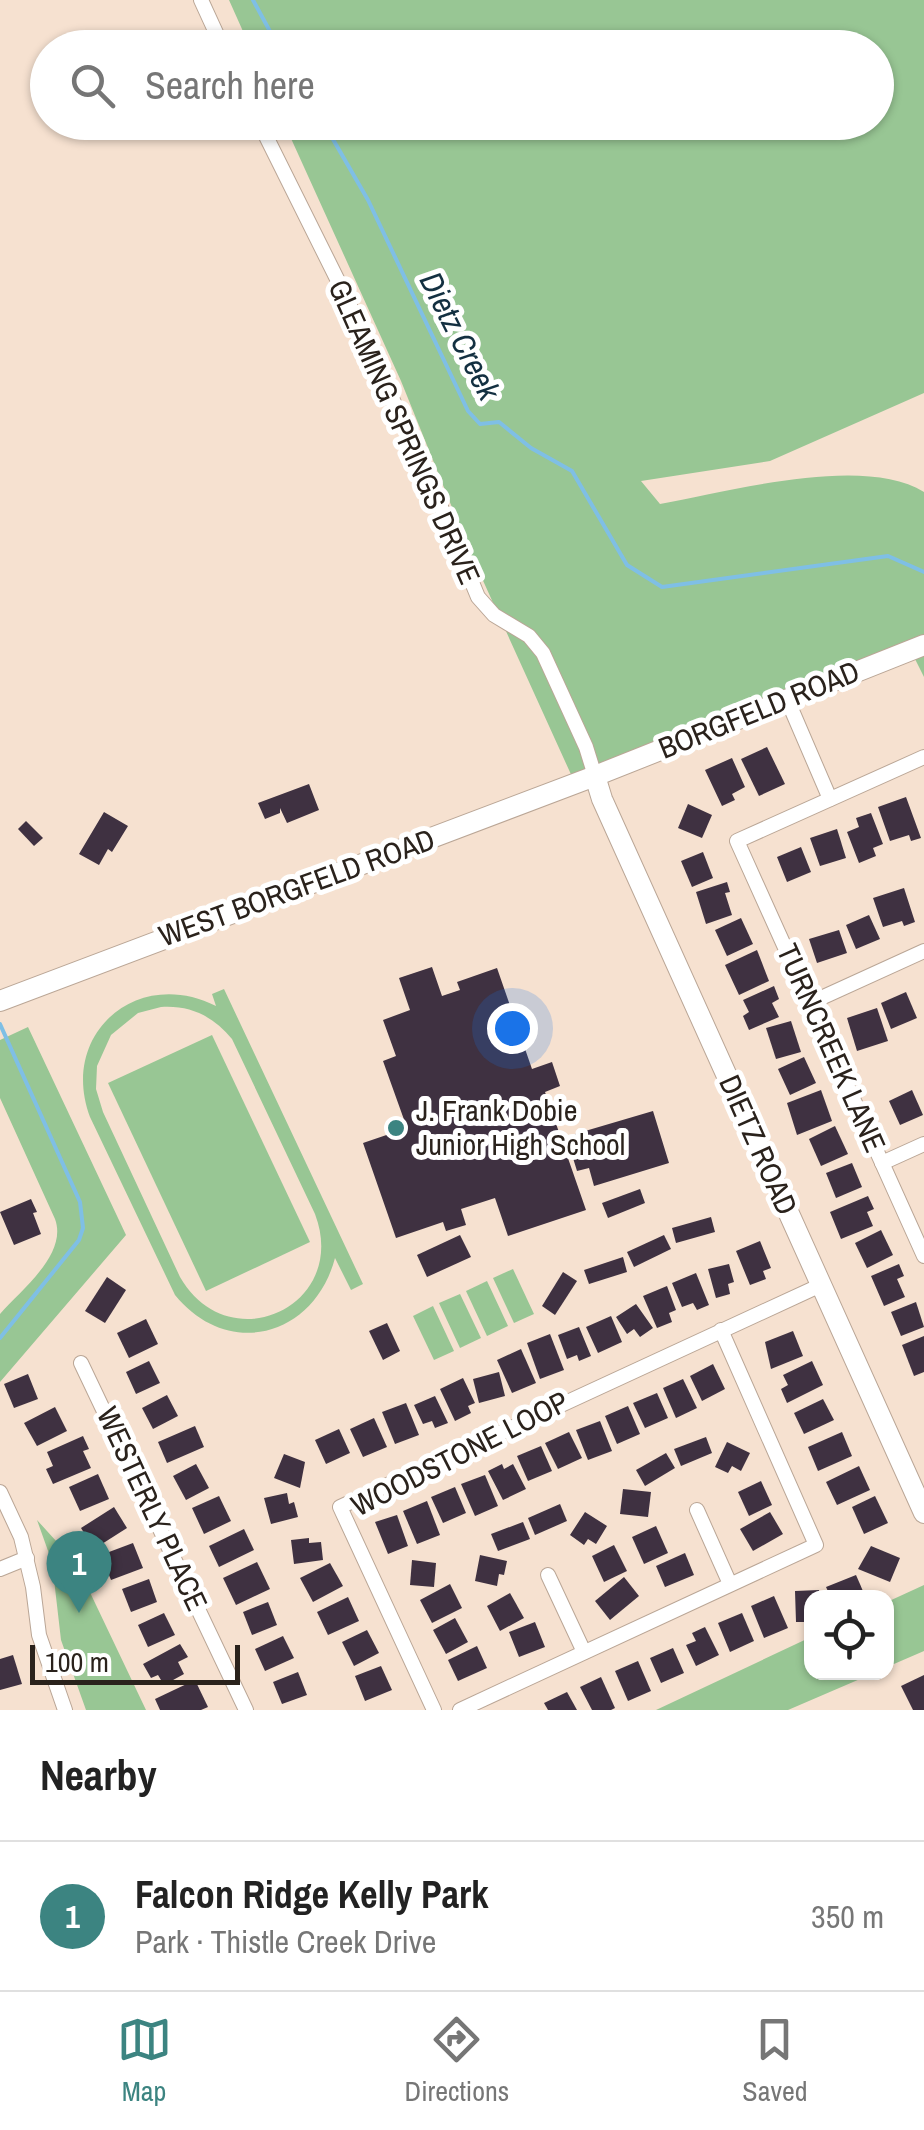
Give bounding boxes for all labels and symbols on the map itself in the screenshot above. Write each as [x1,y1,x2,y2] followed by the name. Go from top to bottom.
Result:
[410,264,511,408] water label: Dietz Creek
[320,273,490,590] street label: GLEAMING SPRINGS DRIVE
[652,651,865,768] street label: BORGFELD ROAD
[153,819,440,956] street label: WEST BORGFELD ROAD
[768,937,896,1158] street label: TURNCREEK LANE
[487,1003,538,1054] your location
[710,1068,807,1221] street label: DIETZ ROAD
[416,1090,625,1164] place label: J. Frank Dobie Junior High School
[385,1117,407,1139] marker: J. Frank Dobie Junior High School
[344,1381,575,1525] street label: WOODSTONE LOOP
[88,1400,218,1617] street label: WESTERLY PLACE
[46,1530,112,1613] pin: 1
[30,1640,240,1684] scale bar

